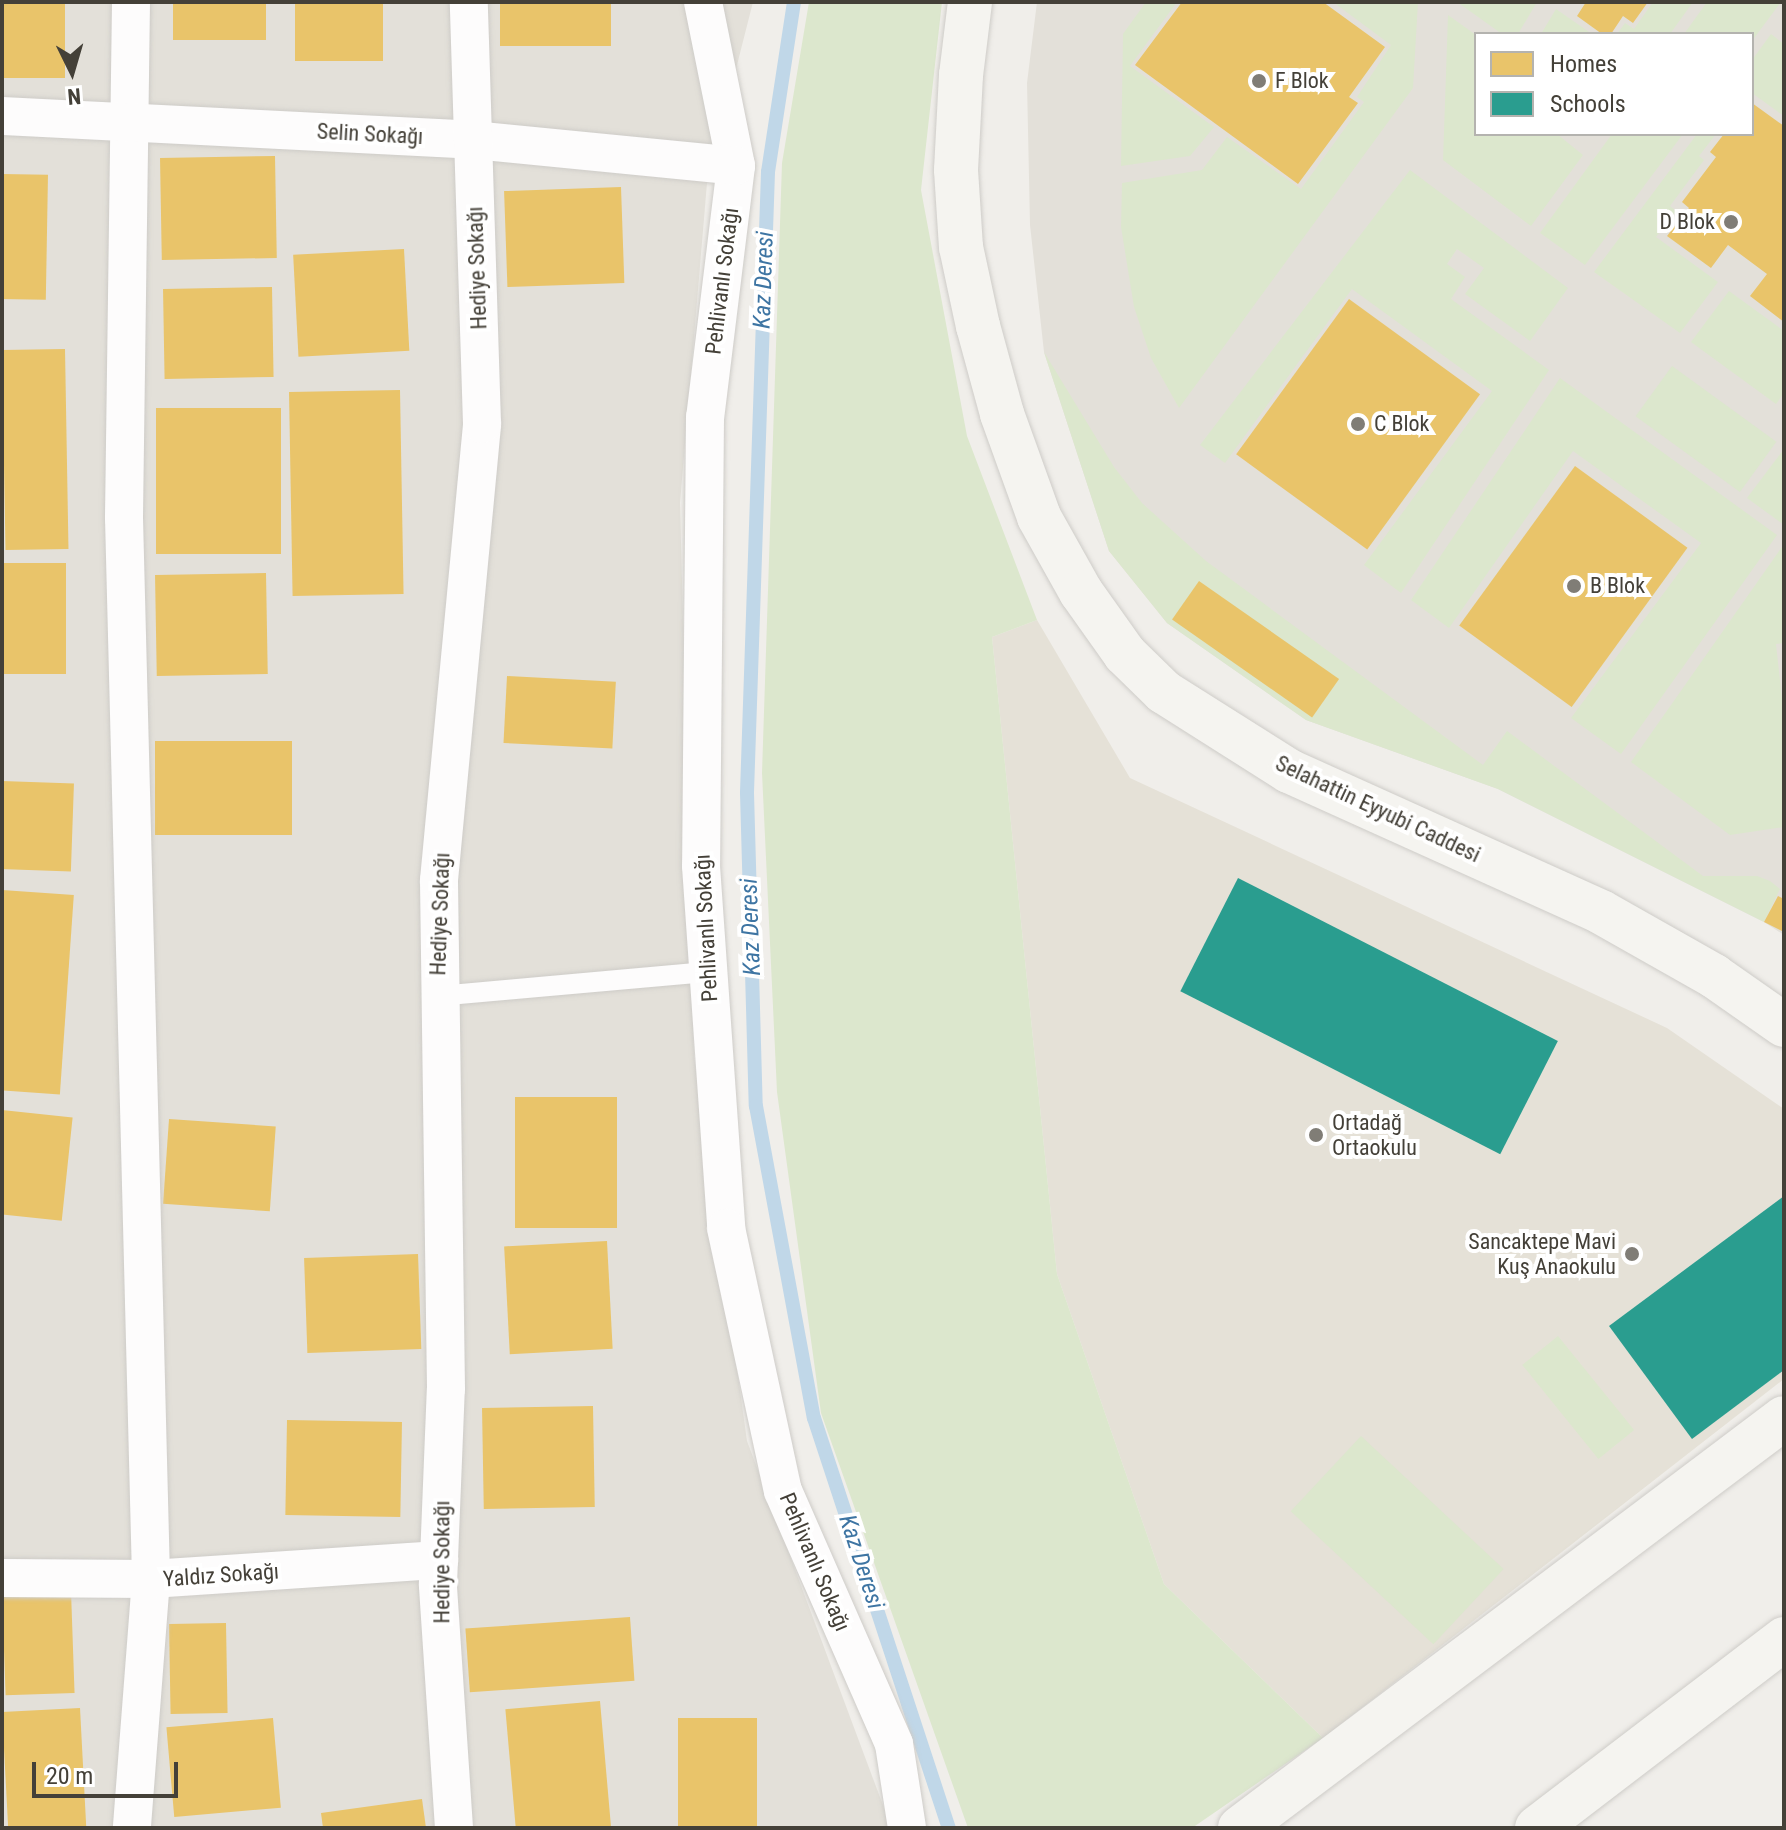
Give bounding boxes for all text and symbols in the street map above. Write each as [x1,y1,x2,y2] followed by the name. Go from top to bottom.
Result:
[32,32,112,112] north arrow
[1474,32,1754,136] legend
[1550,50,1617,78] text: Homes
[1275,68,1329,94] place label: F Blok
[1250,72,1268,90] marker: F Blok
[66,83,82,109] text: N
[1550,90,1626,118] text: Schools
[316,118,424,150] street label: Selin Sokağı
[462,206,492,330] street label: Hediye Sokağı
[700,206,744,356] street label: Pehlivanlı Sokağı
[1659,209,1715,235] place label: D Blok
[1722,213,1740,231] marker: D Blok
[748,231,780,329] water label: Kaz Deresi
[1374,411,1430,437] place label: C Blok
[1349,415,1367,433] marker: C Blok
[1590,573,1645,599] place label: B Blok
[1565,577,1583,595] marker: B Blok
[1271,750,1485,868] street label: Selahattin Eyyubi Caddesi
[425,852,455,976] street label: Hediye Sokağı
[689,854,723,1002] street label: Pehlivanlı Sokağı
[735,878,767,976] water label: Kaz Deresi
[1332,1109,1417,1160] place label: Ortadağ Ortaokulu
[1307,1126,1325,1144] marker: Ortadağ Ortaokulu
[1468,1228,1616,1280] place label: Sancaktepe Mavi Kuş Anaokulu
[1623,1245,1641,1263] marker: Sancaktepe Mavi Kuş Anaokulu
[774,1489,856,1635] street label: Pehlivanlı Sokağı
[429,1500,455,1624] street label: Hediye Sokağı
[832,1511,890,1613] water label: Kaz Deresi
[162,1558,280,1592] street label: Yaldız Sokağı
[36,1746,182,1796] scale bar
[46,1762,93,1790] text: 20 m

